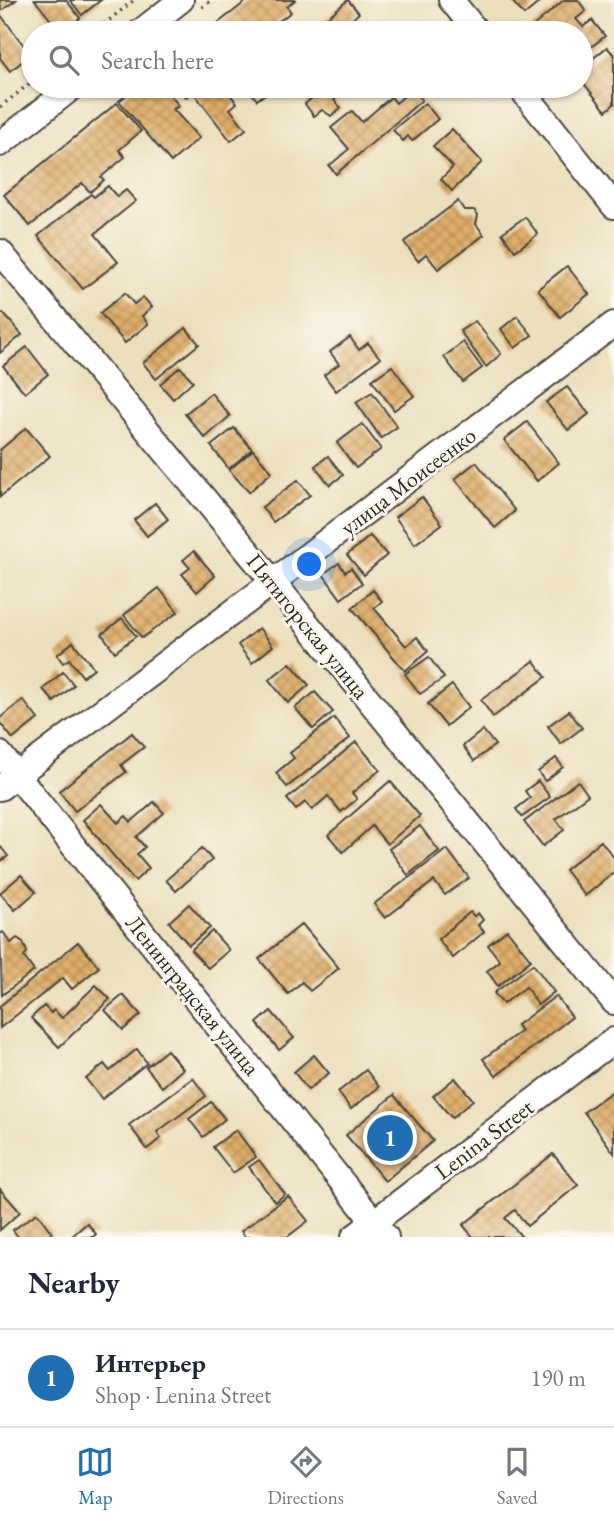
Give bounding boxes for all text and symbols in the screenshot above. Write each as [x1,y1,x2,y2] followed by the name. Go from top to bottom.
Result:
[21,21,593,98] search box
[45,41,83,79] icon: search
[101,43,214,77] text: Search here
[334,420,482,542] street label: улица Моисеенко
[240,547,377,706] street label: Пятигорская улица
[292,547,326,581] your location
[119,909,268,1082] street label: Ленинградская улица
[428,1091,540,1186] street label: Lenina Street
[367,1112,413,1164] pin: 1
[28,1263,120,1302] text: Nearby
[95,1346,206,1380] text: Интерьер
[45,1363,57,1393] text: 1
[530,1363,586,1393] text: 190 m
[95,1380,271,1410] text: Shop · Lenina Street
[76,1443,114,1510] tab: Map
[267,1443,344,1510] tab: Directions
[497,1443,538,1510] tab: Saved

